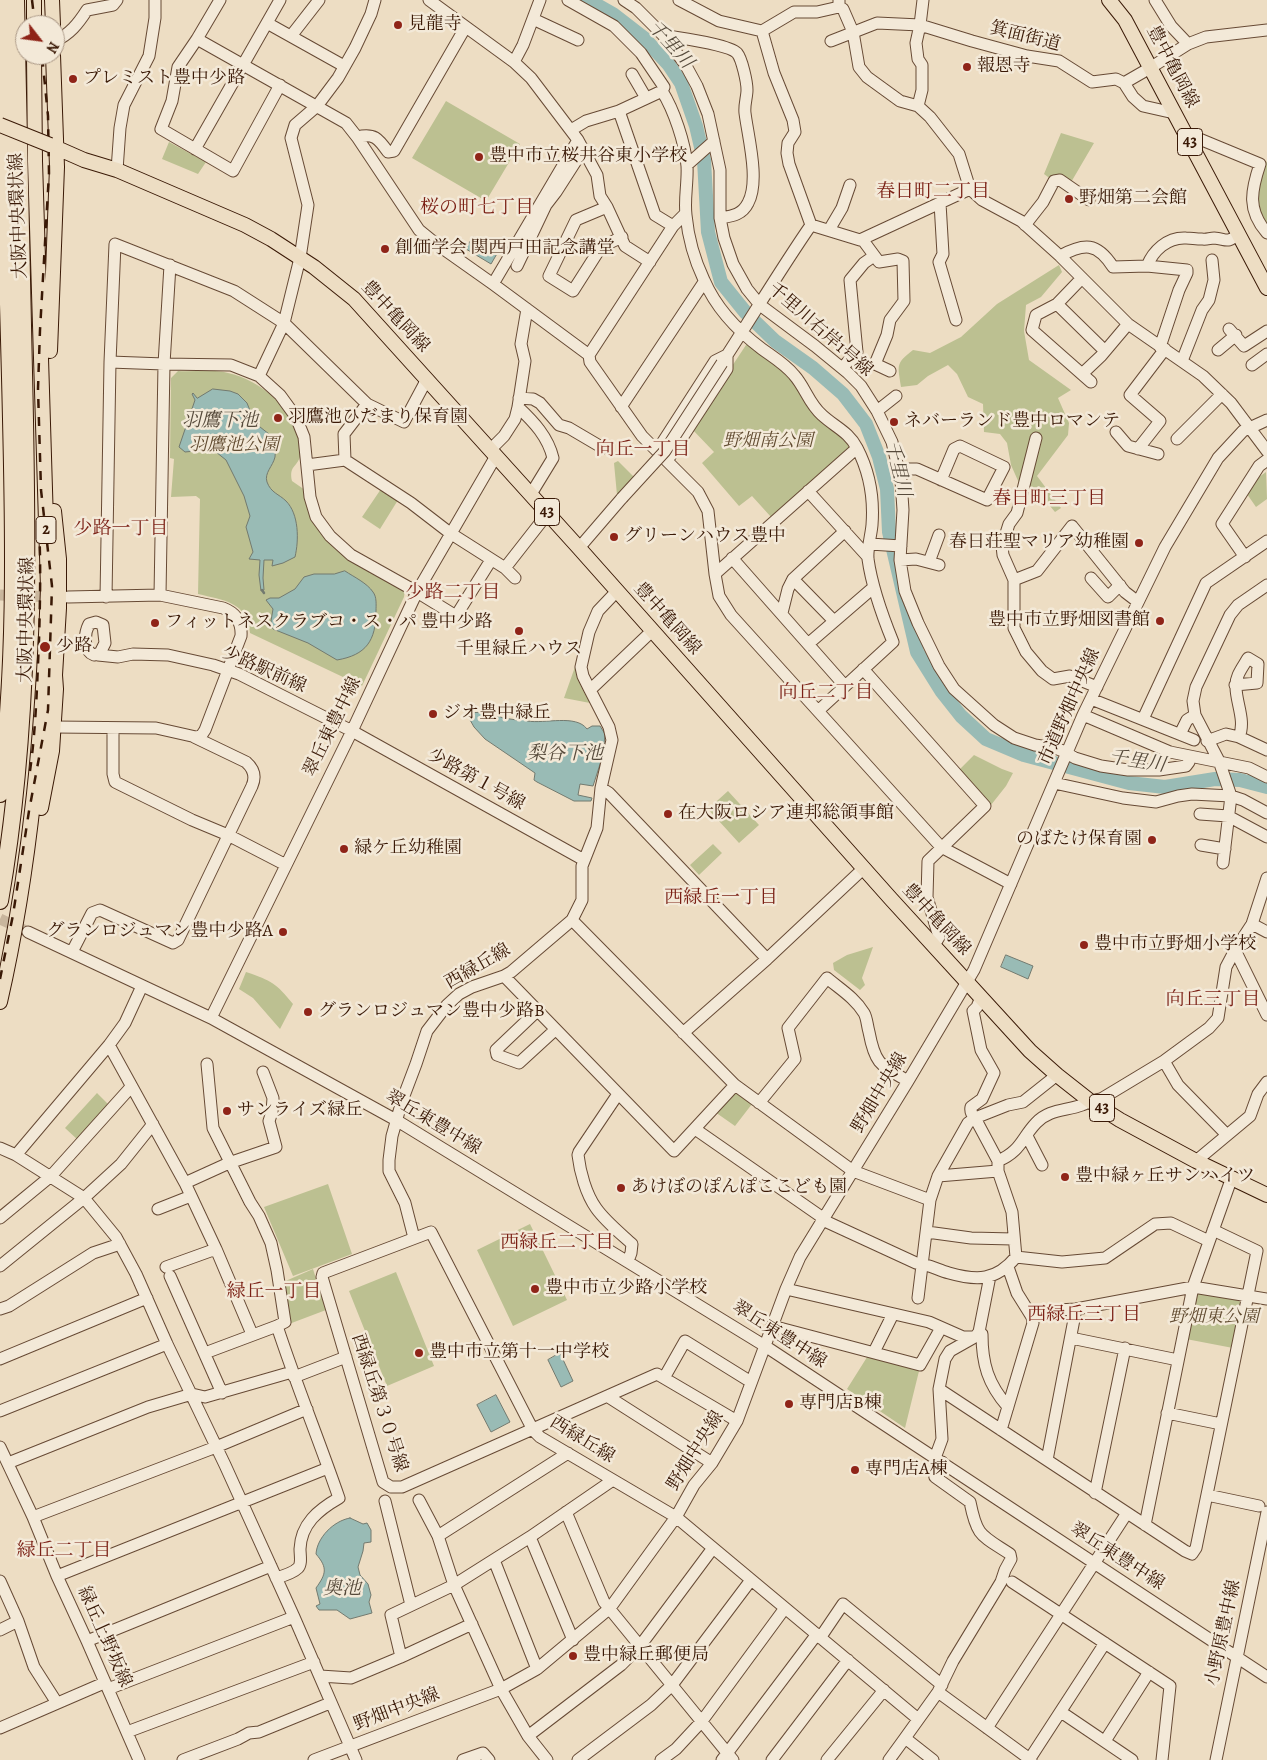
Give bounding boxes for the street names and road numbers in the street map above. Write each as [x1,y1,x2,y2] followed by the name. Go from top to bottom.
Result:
[987,18,1063,56] street label: 箕面街道
[1141,22,1203,112] street label: 豊中亀岡線
[1178,128,1202,156] road number: 43
[6,153,32,279] street label: 大阪中央環状線
[356,277,434,357] street label: 豊中亀岡線
[763,278,877,382] street label: 千里川右岸1号線
[534,498,560,526] road number: 43
[36,516,56,544] road number: 2
[15,557,39,683] street label: 大阪中央環状線
[629,578,705,660] street label: 豊中亀岡線
[218,642,310,698] street label: 少路駅前線
[1035,645,1105,769] street label: 市道野畑中央線
[300,674,366,780] street label: 翠丘東豊中線
[424,744,528,816] street label: 少路第１号線
[897,880,975,960] street label: 豊中亀岡線
[441,940,515,994] street label: 西緑丘線
[848,1049,912,1137] street label: 野畑中央線
[381,1086,485,1160] street label: 翠丘東豊中線
[1090,1094,1114,1122] road number: 43
[728,1297,830,1373] street label: 翠丘東豊中線
[346,1331,412,1475] street label: 西緑丘第３０号線
[663,1407,729,1495] street label: 野畑中央線
[546,1412,618,1468] street label: 西緑丘線
[1066,1519,1168,1595] street label: 翠丘東豊中線
[1202,1578,1246,1688] street label: 小野原豊中線
[72,1583,136,1691] street label: 緑丘上野坂線
[351,1684,443,1736] street label: 野畑中央線

